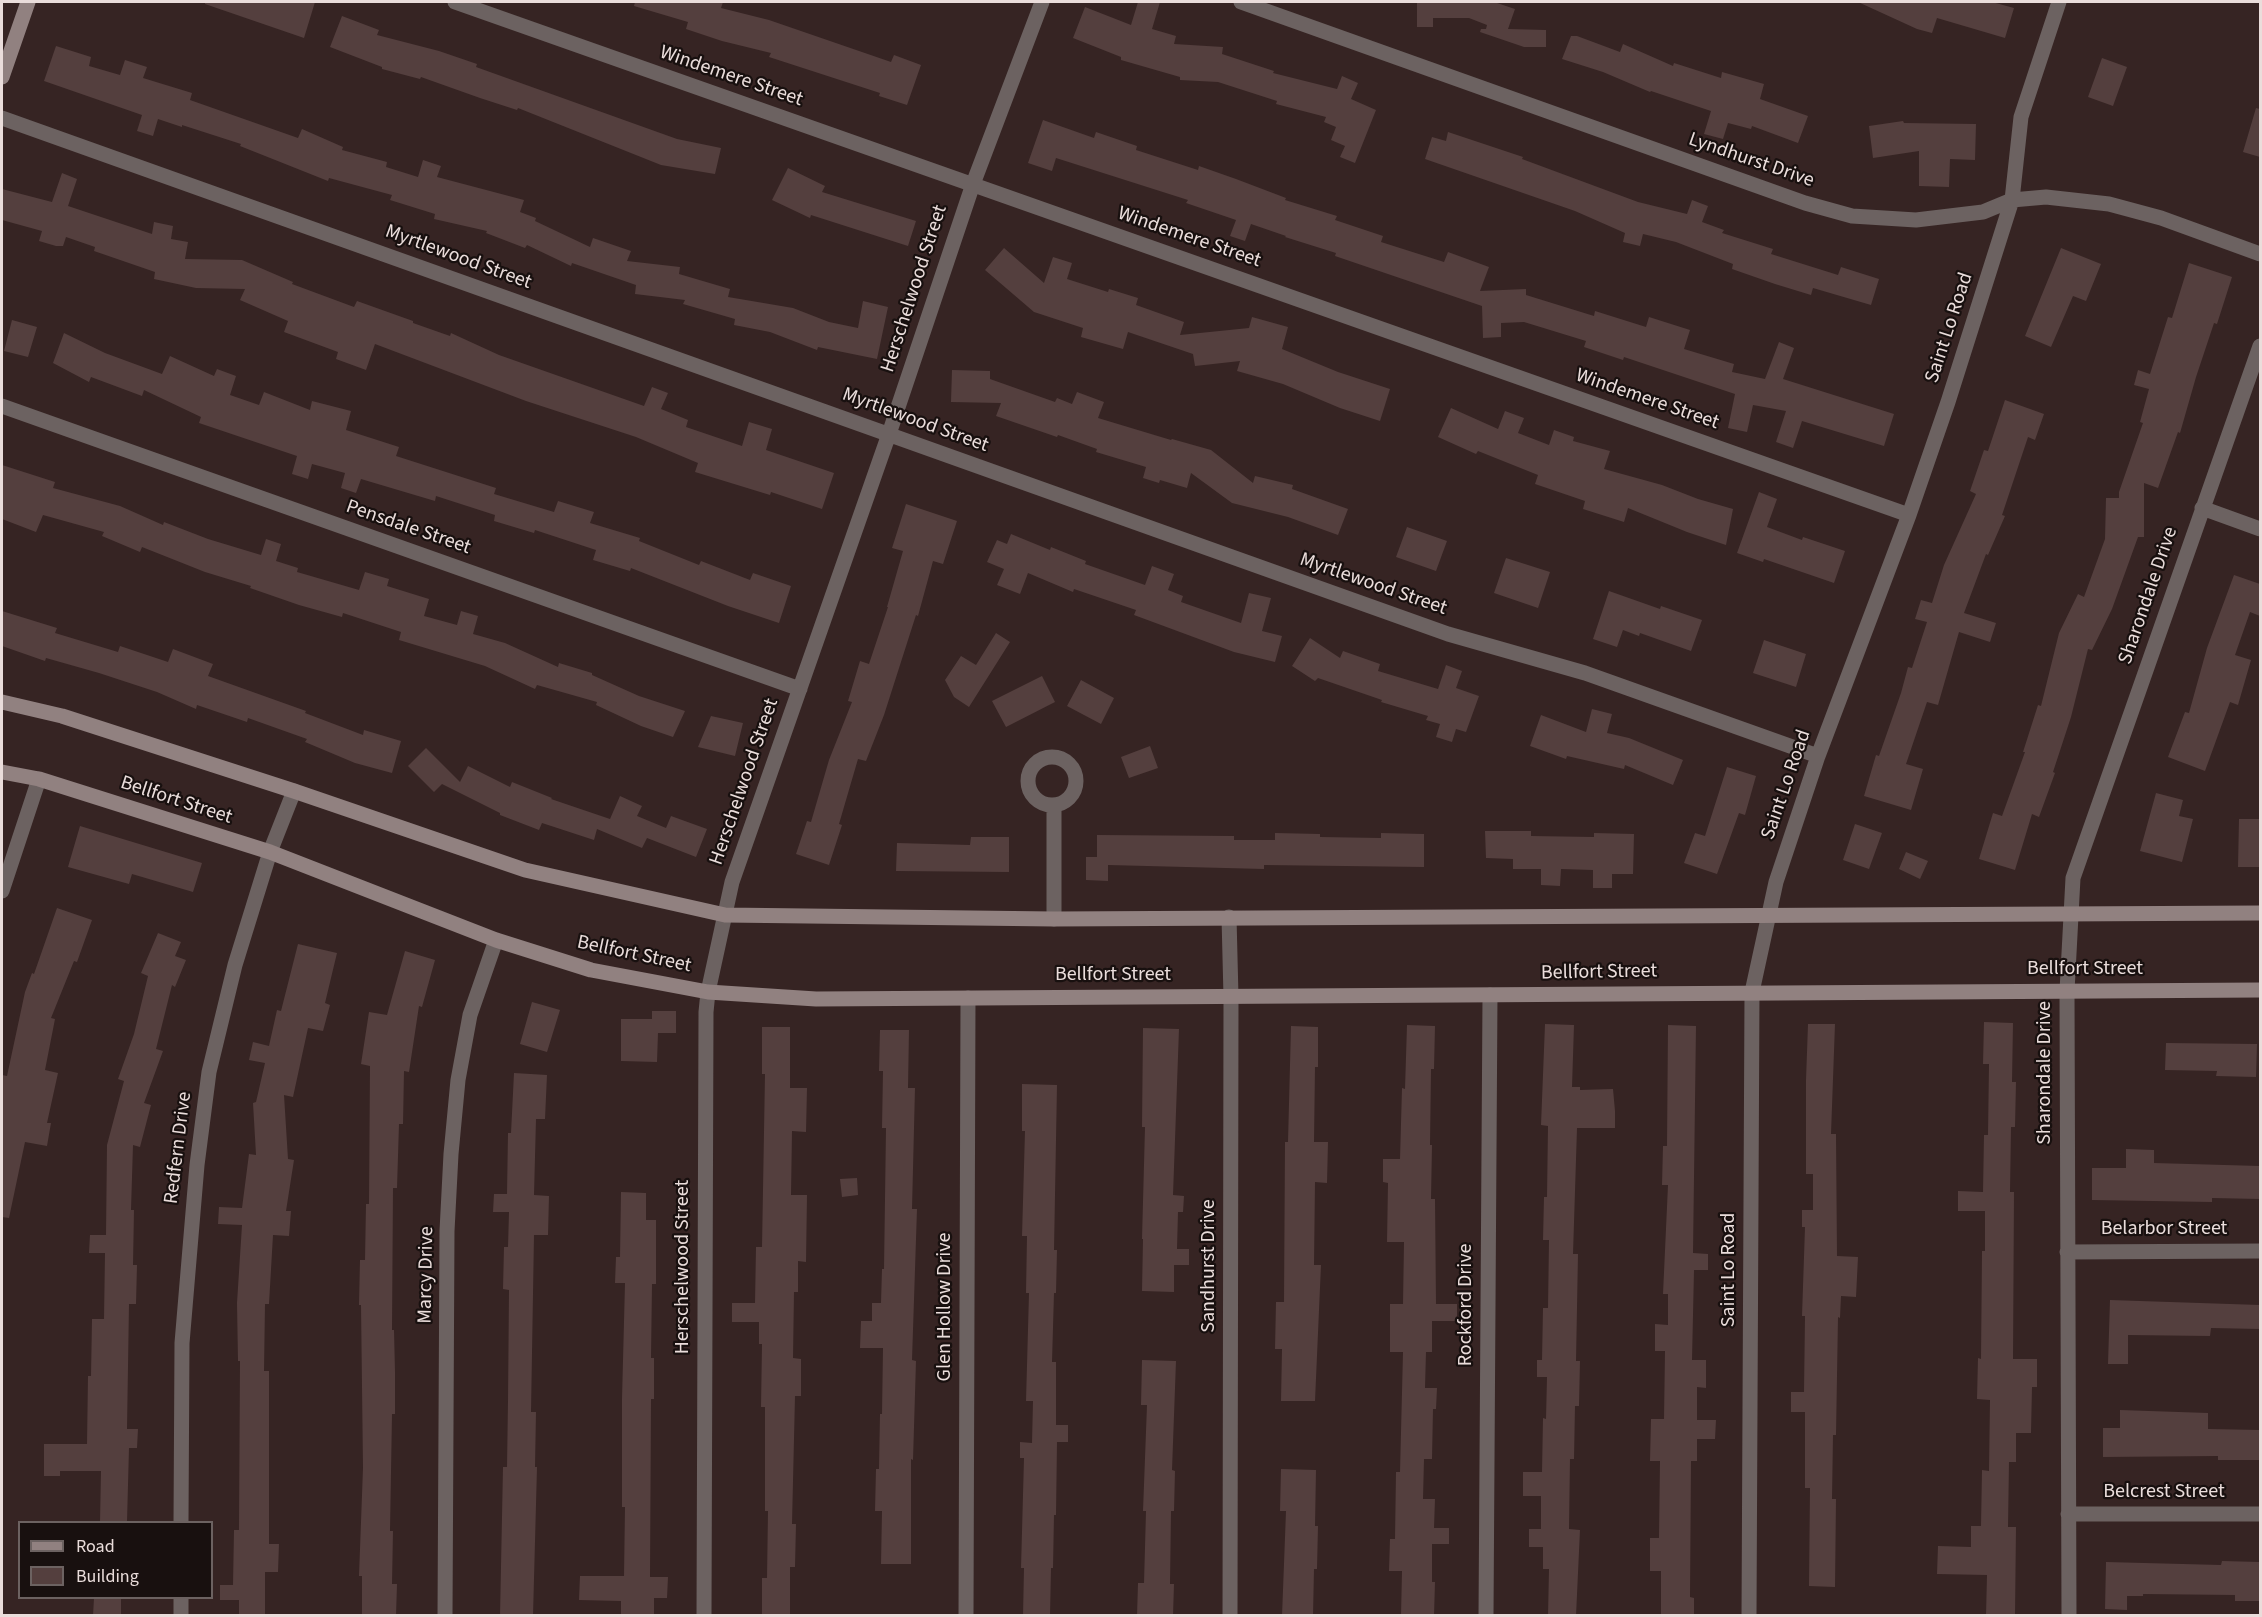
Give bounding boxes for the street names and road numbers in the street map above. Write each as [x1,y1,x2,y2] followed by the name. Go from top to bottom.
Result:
[656,41,806,113] street label: Windemere Street
[1685,128,1817,194] street label: Lyndhurst Drive
[877,202,953,376] street label: Herschelwood Street
[1114,202,1264,274] street label: Windemere Street
[382,220,534,296] street label: Myrtlewood Street
[1921,270,1979,386] street label: Saint Lo Road
[1572,364,1722,436] street label: Windemere Street
[839,383,991,459] street label: Myrtlewood Street
[342,495,474,561] street label: Pensdale Street
[2114,524,2184,668] street label: Sharondale Drive
[1296,549,1450,621] street label: Myrtlewood Street
[705,696,785,868] street label: Herschelwood Street
[1757,727,1817,843] street label: Saint Lo Road
[117,772,235,830] street label: Bellfort Street
[575,931,693,979] street label: Bellfort Street
[2027,958,2143,982] street label: Bellfort Street
[1541,960,1657,986] street label: Bellfort Street
[1055,964,1171,988] street label: Bellfort Street
[2034,1001,2058,1145] street label: Sharondale Drive
[160,1090,198,1206] street label: Redfern Drive
[672,1180,696,1354] street label: Herschelwood Street
[1198,1199,1222,1333] street label: Sandhurst Drive
[1718,1213,1742,1327] street label: Saint Lo Road
[2101,1218,2227,1242] street label: Belarbor Street
[414,1226,440,1324] street label: Marcy Drive
[934,1233,958,1381] street label: Glen Hollow Drive
[1455,1244,1479,1366] street label: Rockford Drive
[2103,1481,2225,1505] street label: Belcrest Street

